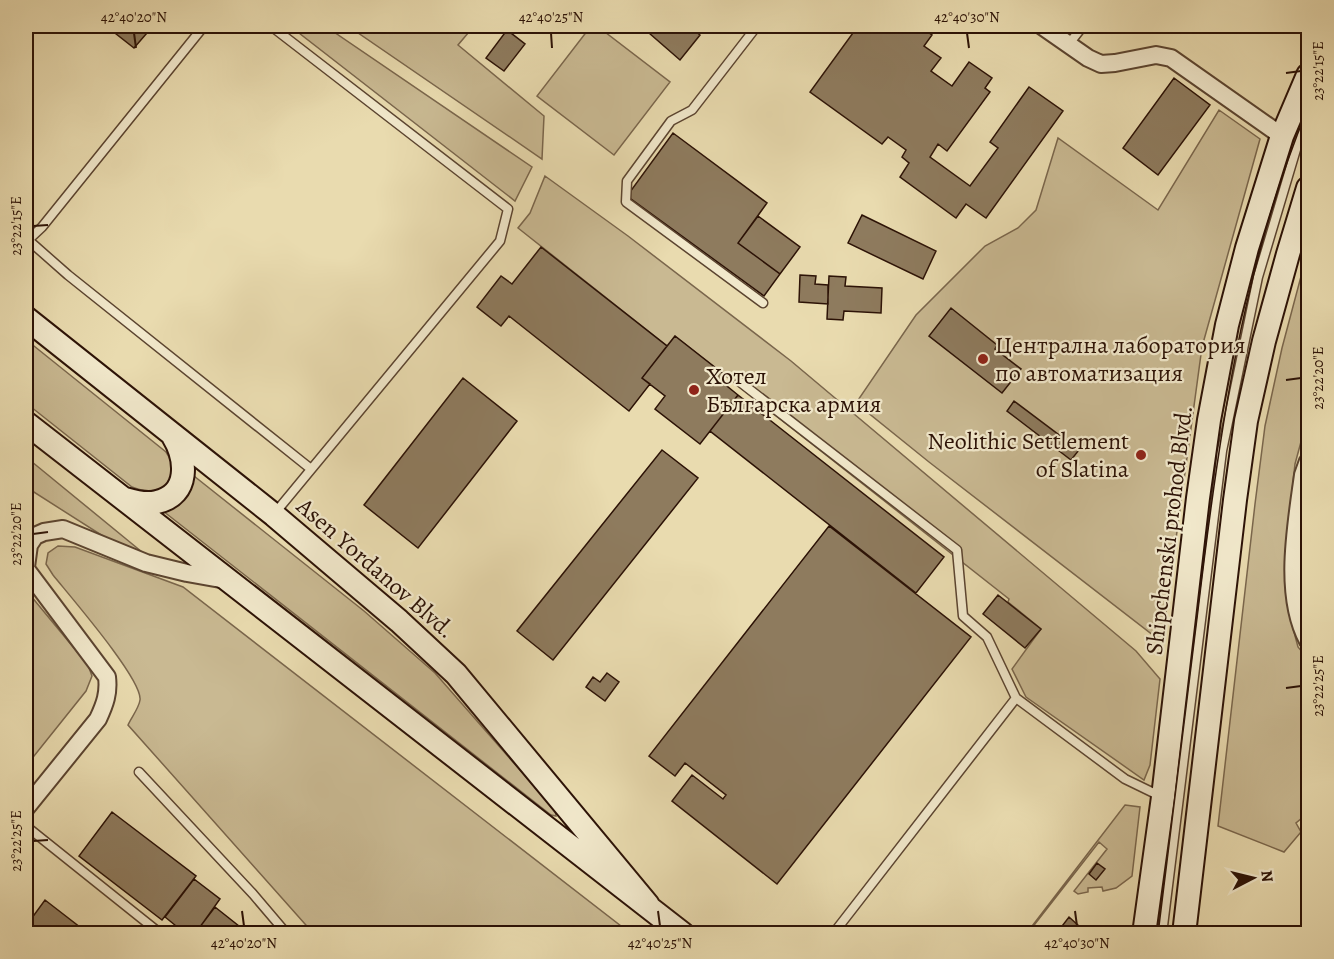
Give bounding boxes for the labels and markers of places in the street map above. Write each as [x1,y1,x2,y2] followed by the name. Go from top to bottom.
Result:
[995,329,1246,389] place label: Централна лаборатория по автоматизация
[976,352,990,366] marker: Централна лаборатория по автоматизация
[706,360,881,420] place label: Хотел Българска армия
[687,383,701,397] marker: Хотел Българска армия
[927,425,1130,485] place label: Neolithic Settlement of Slatina
[1134,448,1148,462] marker: Neolithic Settlement of Slatina

